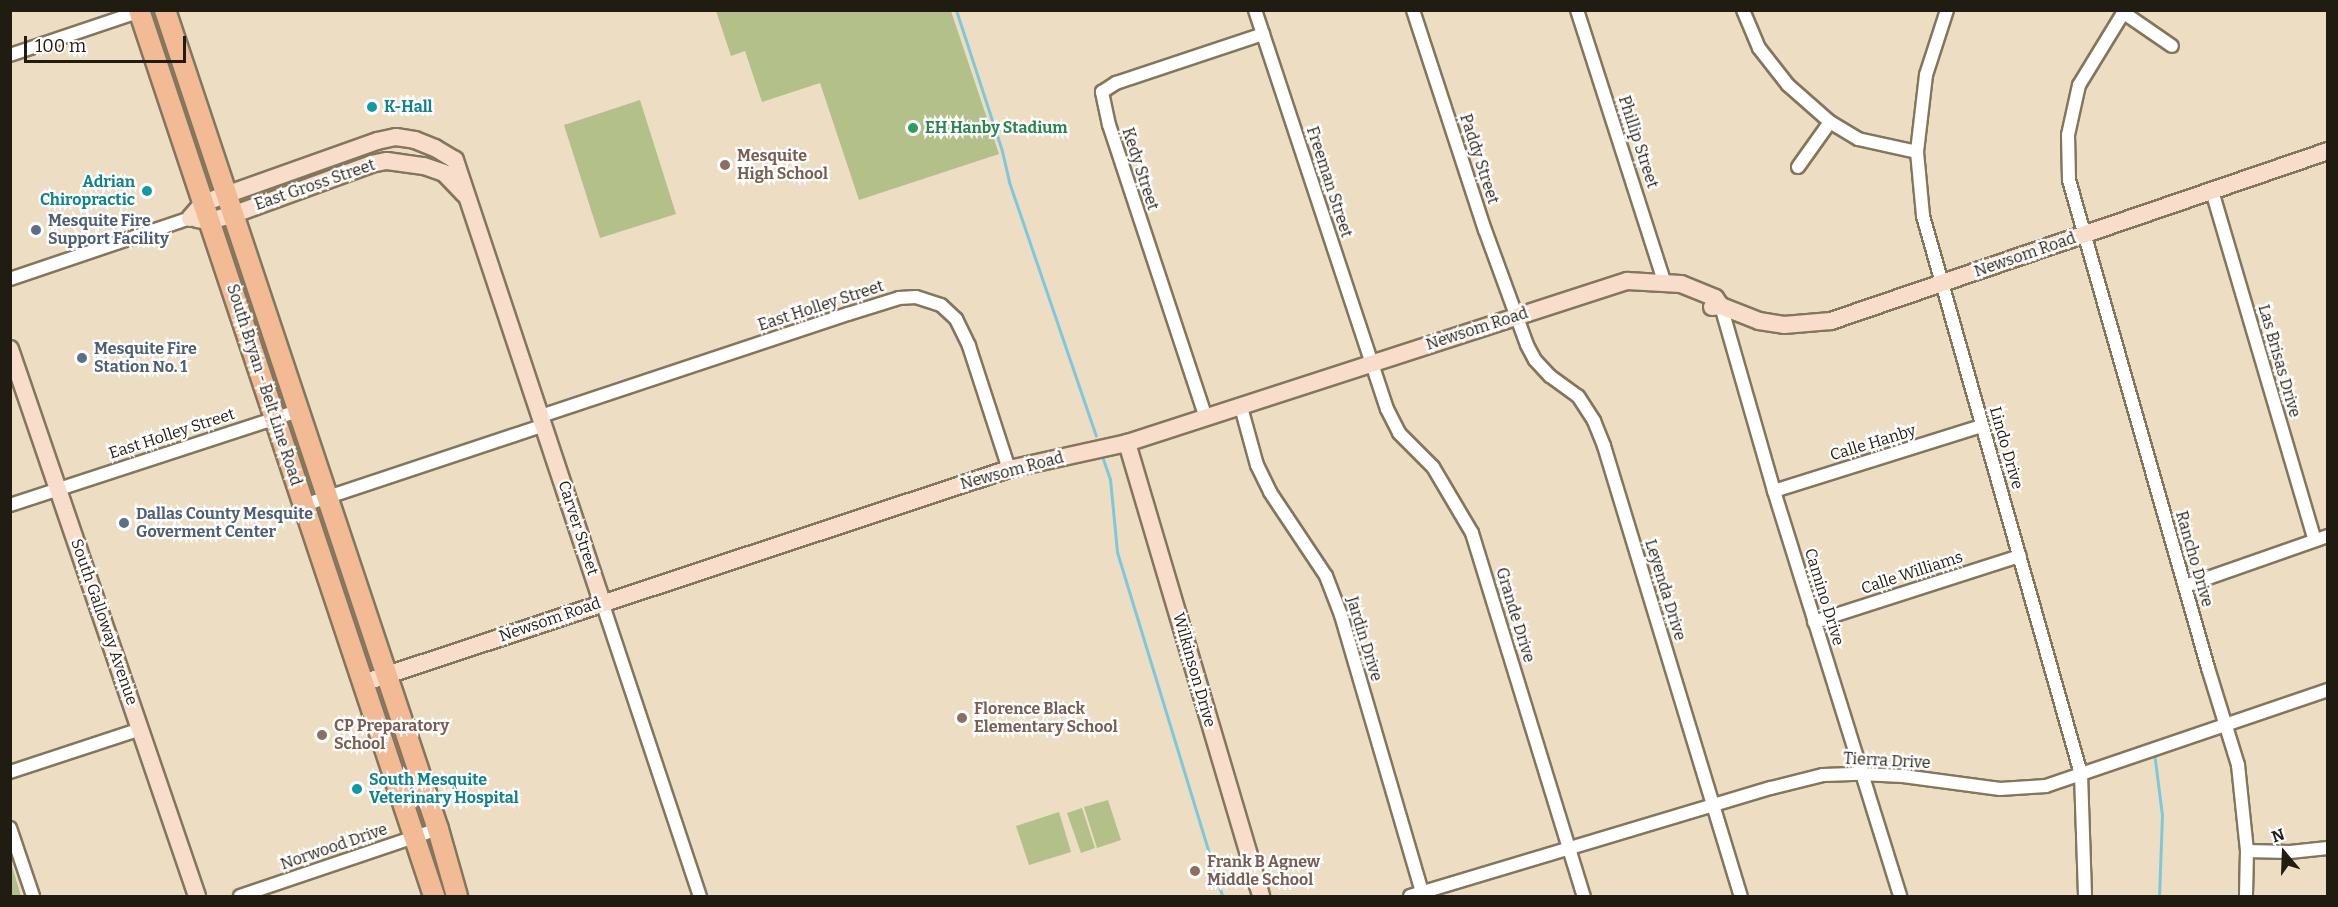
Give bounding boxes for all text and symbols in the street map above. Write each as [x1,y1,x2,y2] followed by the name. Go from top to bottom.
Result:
[27,24,189,62] scale bar
[35,35,86,57] text: 100 m
[1614,93,1662,191] street label: Phillip Street
[384,97,433,117] place label: K-Hall
[365,100,379,114] marker: K-Hall
[1455,112,1503,206] street label: Paddy Street
[925,118,1068,138] place label: EH Hanby Stadium
[906,121,920,135] marker: EH Hanby Stadium
[1302,124,1356,240] street label: Freeman Street
[1118,125,1162,213] street label: Kedy Street
[737,146,828,184] place label: Mesquite High School
[252,155,378,215] street label: East Gross Street
[718,158,732,172] marker: Mesquite High School
[40,172,135,210] place label: Adrian Chiropractic
[140,184,154,198] marker: Adrian Chiropractic
[48,211,169,249] place label: Mesquite Fire Support Facility
[29,223,43,237] marker: Mesquite Fire Support Facility
[1972,229,2078,281] street label: Newsom Road
[756,277,886,335] street label: East Holley Street
[222,282,306,488] street label: South Bryan - Belt Line Road
[2254,302,2304,420] street label: Las Brisas Drive
[1424,303,1530,355] street label: Newsom Road
[94,339,197,377] place label: Mesquite Fire Station No. 1
[75,351,89,365] marker: Mesquite Fire Station No. 1
[107,405,237,463] street label: East Holley Street
[1985,405,2027,491] street label: Lindo Drive
[1828,421,1918,465] street label: Calle Hanby
[958,448,1066,494] street label: Newsom Road
[554,478,602,578] street label: Carver Street
[136,504,313,542] place label: Dallas County Mesquite Goverment Center
[2171,509,2217,609] street label: Rancho Drive
[117,516,131,530] marker: Dallas County Mesquite Goverment Center
[67,536,141,708] street label: South Galloway Avenue
[1641,537,1689,643] street label: Leyenda Drive
[1800,546,1848,648] street label: Camino Drive
[1859,548,1965,598] street label: Calle Williams
[1491,565,1539,665] street label: Grande Drive
[497,594,603,646] street label: Newsom Road
[1342,594,1386,684] street label: Jardin Drive
[1168,610,1220,730] street label: Wilkinson Drive
[974,699,1118,737] place label: Florence Black Elementary School
[955,711,969,725] marker: Florence Black Elementary School
[334,716,449,754] place label: CP Preparatory School
[315,728,329,742] marker: CP Preparatory School
[1843,749,1931,773] street label: Tierra Drive
[369,770,519,808] place label: South Mesquite Veterinary Hospital
[350,782,364,796] marker: South Mesquite Veterinary Hospital
[278,820,390,874] street label: Norwood Drive
[2254,823,2314,883] north arrow
[2269,825,2287,847] text: N
[1207,852,1320,890] place label: Frank B Agnew Middle School
[1188,864,1202,878] marker: Frank B Agnew Middle School

